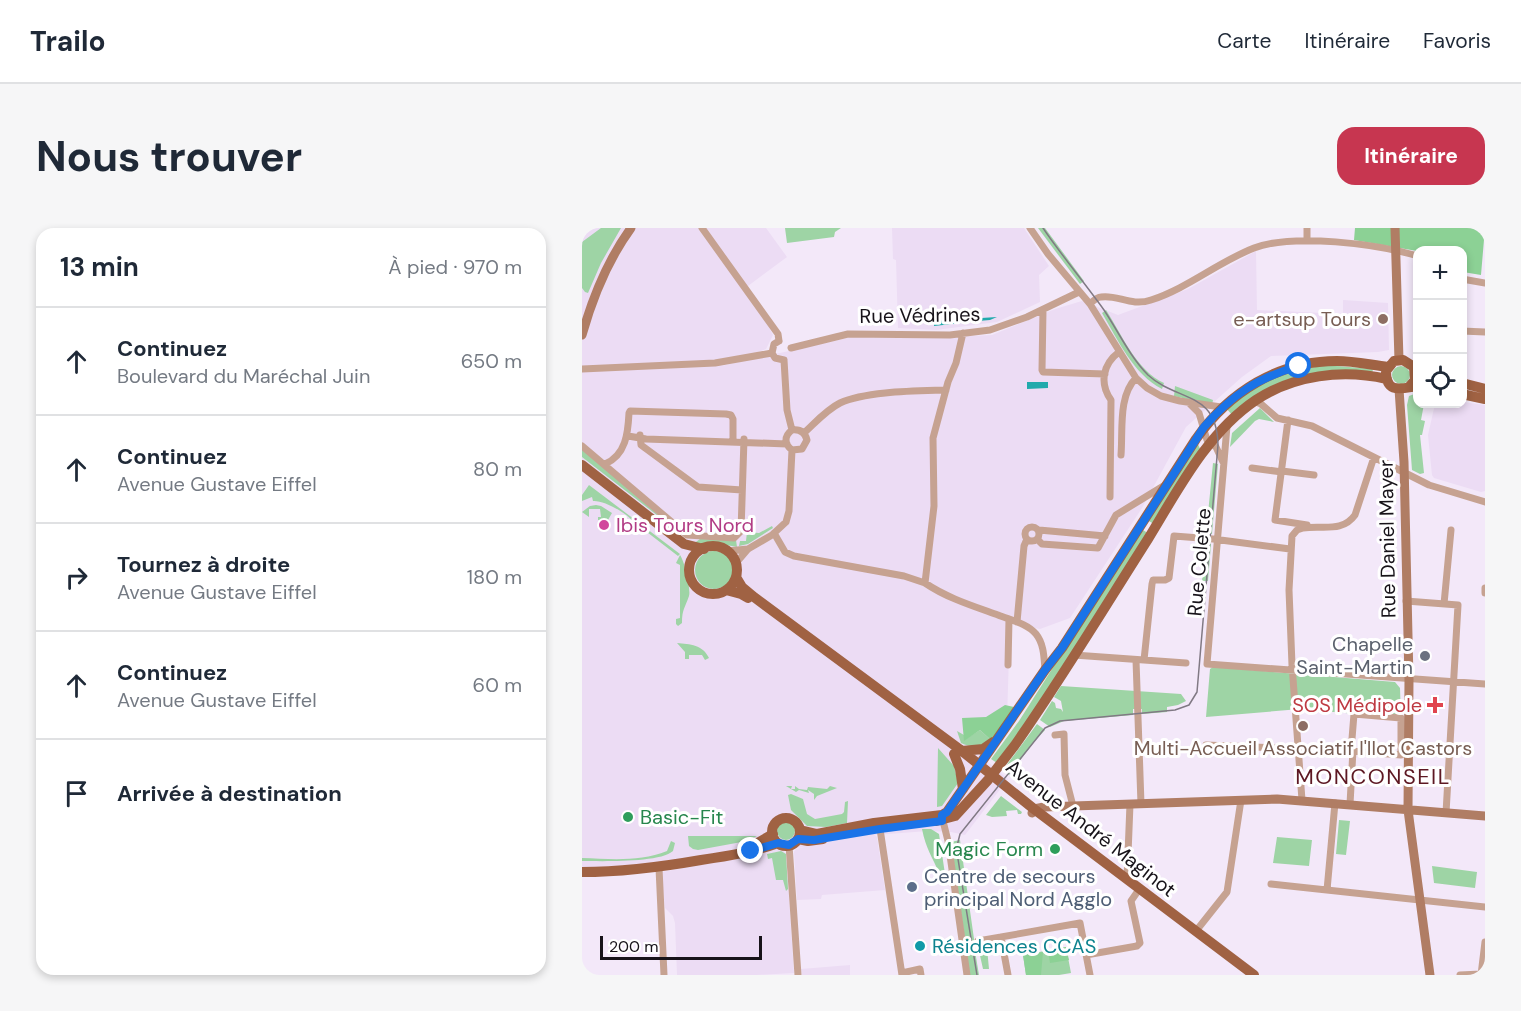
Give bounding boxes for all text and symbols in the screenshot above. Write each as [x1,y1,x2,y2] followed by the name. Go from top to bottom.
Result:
[30,23,106,60] text: Trailo
[1217,27,1271,55] text: Carte
[1304,27,1390,55] text: Itinéraire
[1423,27,1491,55] text: Favoris
[1337,127,1485,185] button: Itinéraire
[36,129,302,184] text: Nous trouver
[1413,246,1467,408] map controls
[1413,246,1467,300] button: +
[60,250,139,284] text: 13 min
[388,254,522,280] text: À pied · 970 m
[1413,300,1467,354] button: −
[859,301,981,329] street label: Rue Védrines
[1233,306,1371,332] place label: e-artsup Tours
[1376,312,1390,326] marker: e-artsup Tours
[117,334,227,363] text: Continuez
[60,345,93,378] icon: ahead
[461,348,522,374] text: 650 m
[1285,352,1311,378] route start
[1413,354,1467,408] button: locate
[117,363,370,389] text: Boulevard du Maréchal Juin
[117,442,227,471] text: Continuez
[60,453,93,486] icon: ahead
[473,456,522,482] text: 80 m
[1373,460,1401,618] street label: Rue Daniel Mayer
[117,471,317,497] text: Avenue Gustave Eiffel
[1181,507,1217,617] street label: Rue Colette
[616,512,754,538] place label: Ibis Tours Nord
[597,518,611,532] marker: Ibis Tours Nord
[117,550,290,579] text: Tournez à droite
[60,561,93,594] icon: right
[467,564,522,590] text: 180 m
[117,579,317,605] text: Avenue Gustave Eiffel
[1296,631,1413,680] place label: Chapelle Saint-Martin
[1418,649,1432,663] marker: Chapelle Saint-Martin
[117,658,227,687] text: Continuez
[60,669,93,702] icon: ahead
[473,672,522,698] text: 60 m
[117,687,317,713] text: Avenue Gustave Eiffel
[1292,692,1422,718] place label: SOS Médipole
[1426,696,1444,714] marker: SOS Médipole
[1296,719,1310,733] marker: Multi-Accueil Associatif l'Ilot Castors
[1134,735,1472,761] place label: Multi-Accueil Associatif l'Ilot Castors
[1001,754,1181,903] street label: Avenue André Maginot
[1295,762,1451,791] district label: MONCONSEIL
[60,777,93,810] icon: arrive
[117,779,342,808] text: Arrivée à destination
[640,804,724,830] place label: Basic-Fit
[621,810,635,824] marker: Basic-Fit
[935,836,1043,862] place label: Magic Form
[737,837,763,863] route end
[1048,842,1062,856] marker: Magic Form
[924,863,1112,912] place label: Centre de secours principal Nord Agglo
[905,880,919,894] marker: Centre de secours principal Nord Agglo
[600,933,762,960] scale bar
[932,933,1096,959] place label: Résidences CCAS
[609,936,658,957] text: 200 m
[913,939,927,953] marker: Résidences CCAS

